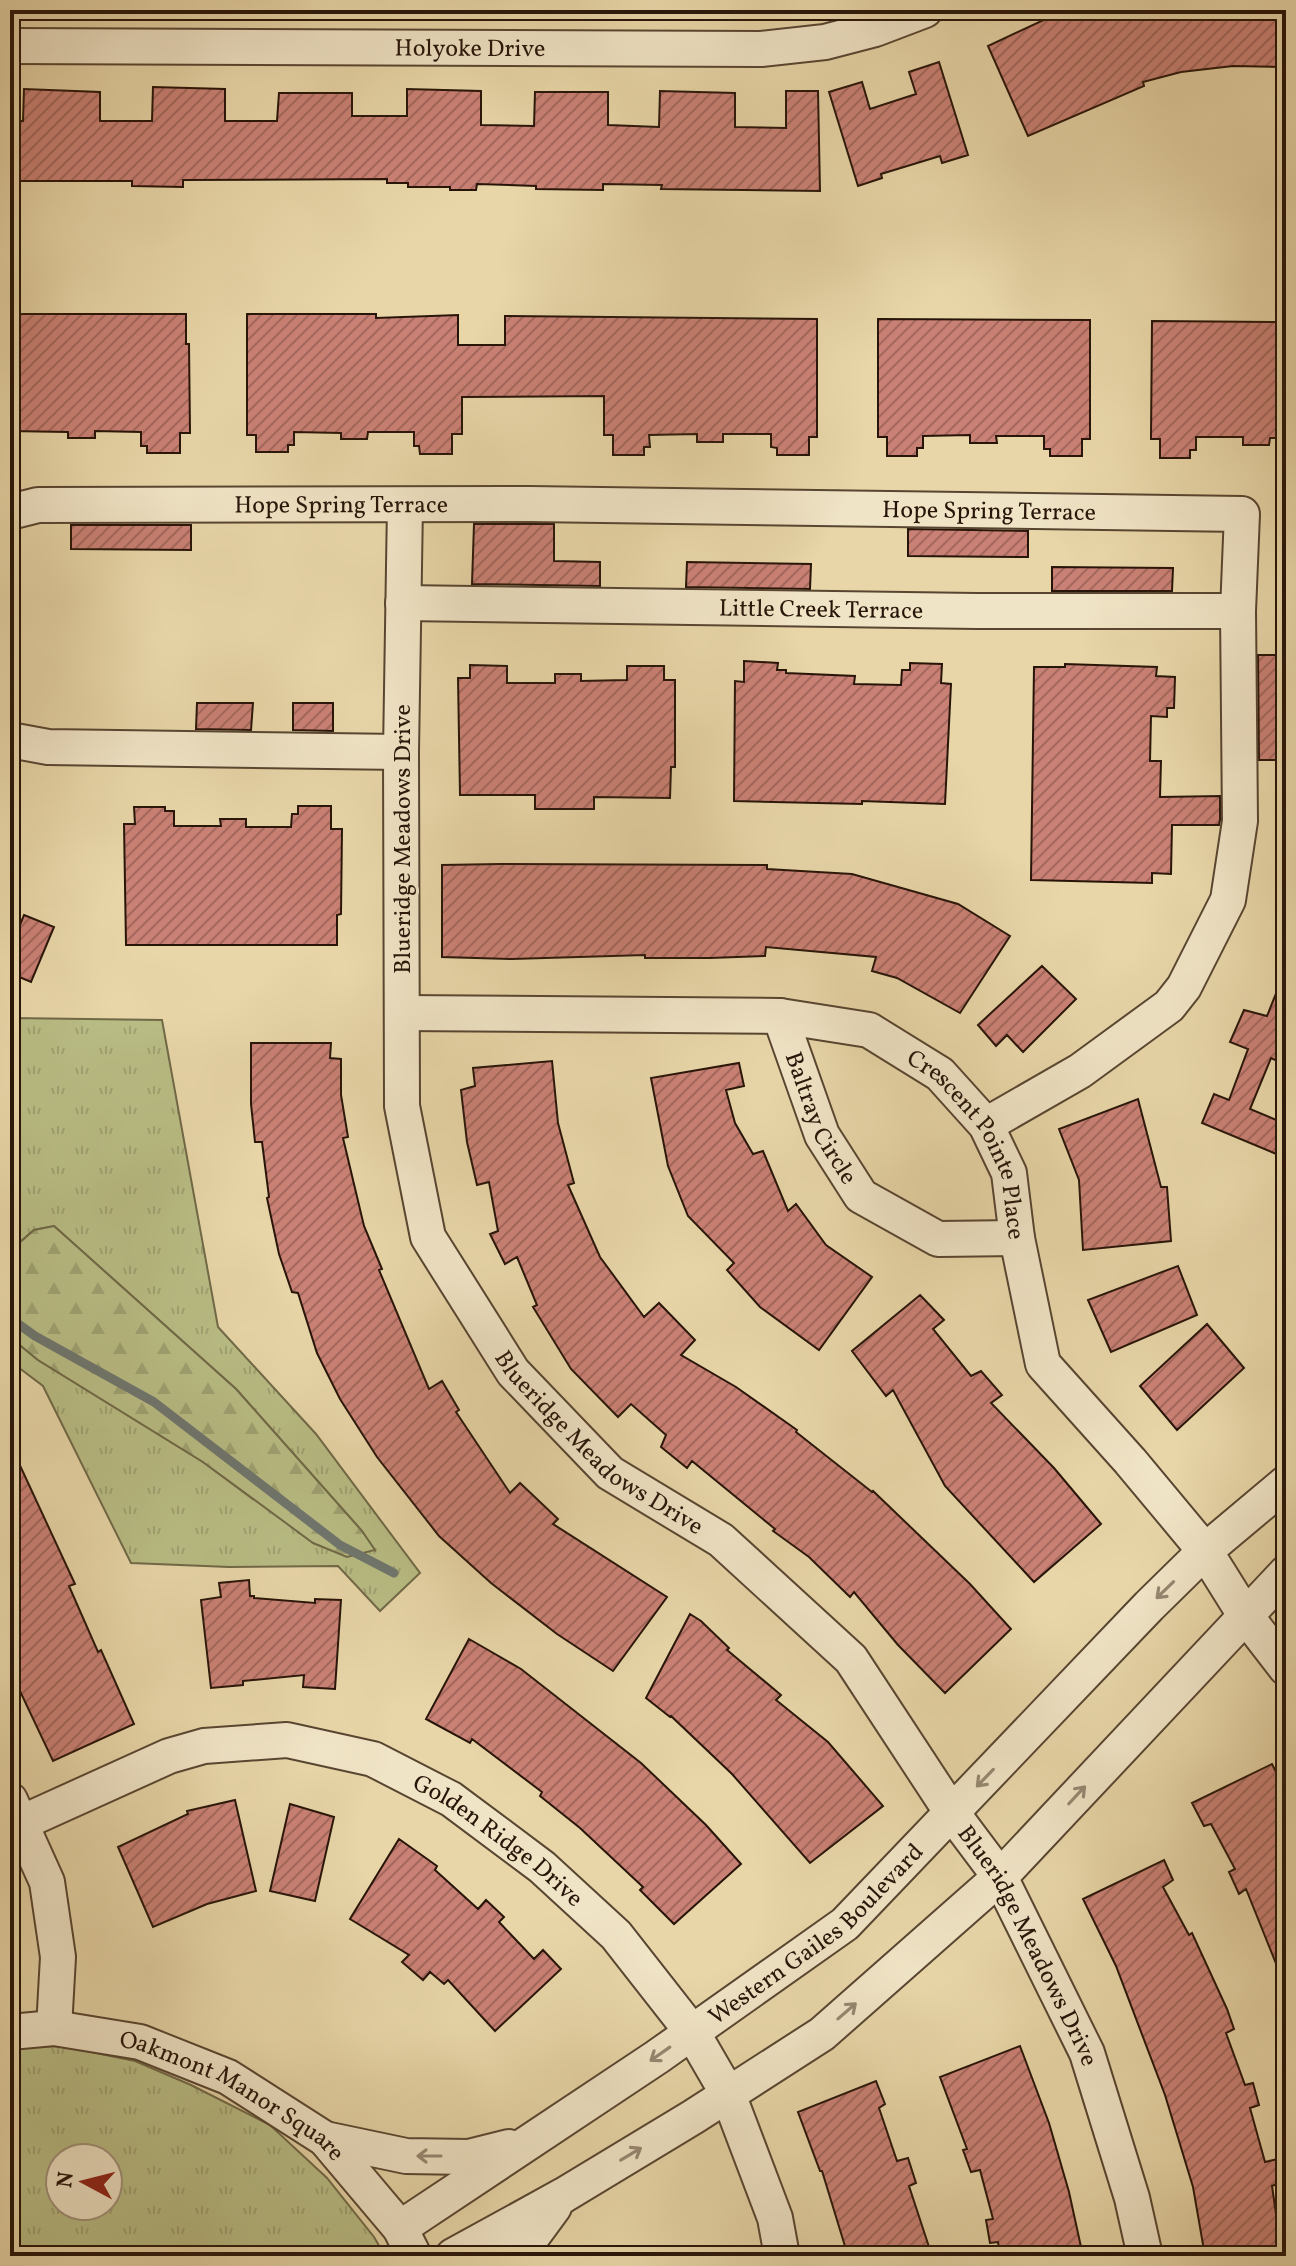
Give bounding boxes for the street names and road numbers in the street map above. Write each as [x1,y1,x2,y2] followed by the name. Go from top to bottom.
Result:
[395,33,545,67] street label: Holyoke Drive
[234,489,448,524] street label: Hope Spring Terrace
[882,494,1096,531] street label: Hope Spring Terrace
[719,592,923,629] street label: Little Creek Terrace
[387,704,421,974] street label: Blueridge Meadows Drive
[899,1042,1032,1242] street label: Crescent Pointe Place
[775,1047,864,1192] street label: Baltray Circle
[485,1344,709,1544] street label: Blueridge Meadows Drive
[406,1767,590,1916] street label: Golden Ridge Drive
[948,1819,1105,2071] street label: Blueridge Meadows Drive
[702,1837,932,2034] street label: Western Gailes Boulevard
[117,2024,352,2169] street label: Oakmont Manor Square

